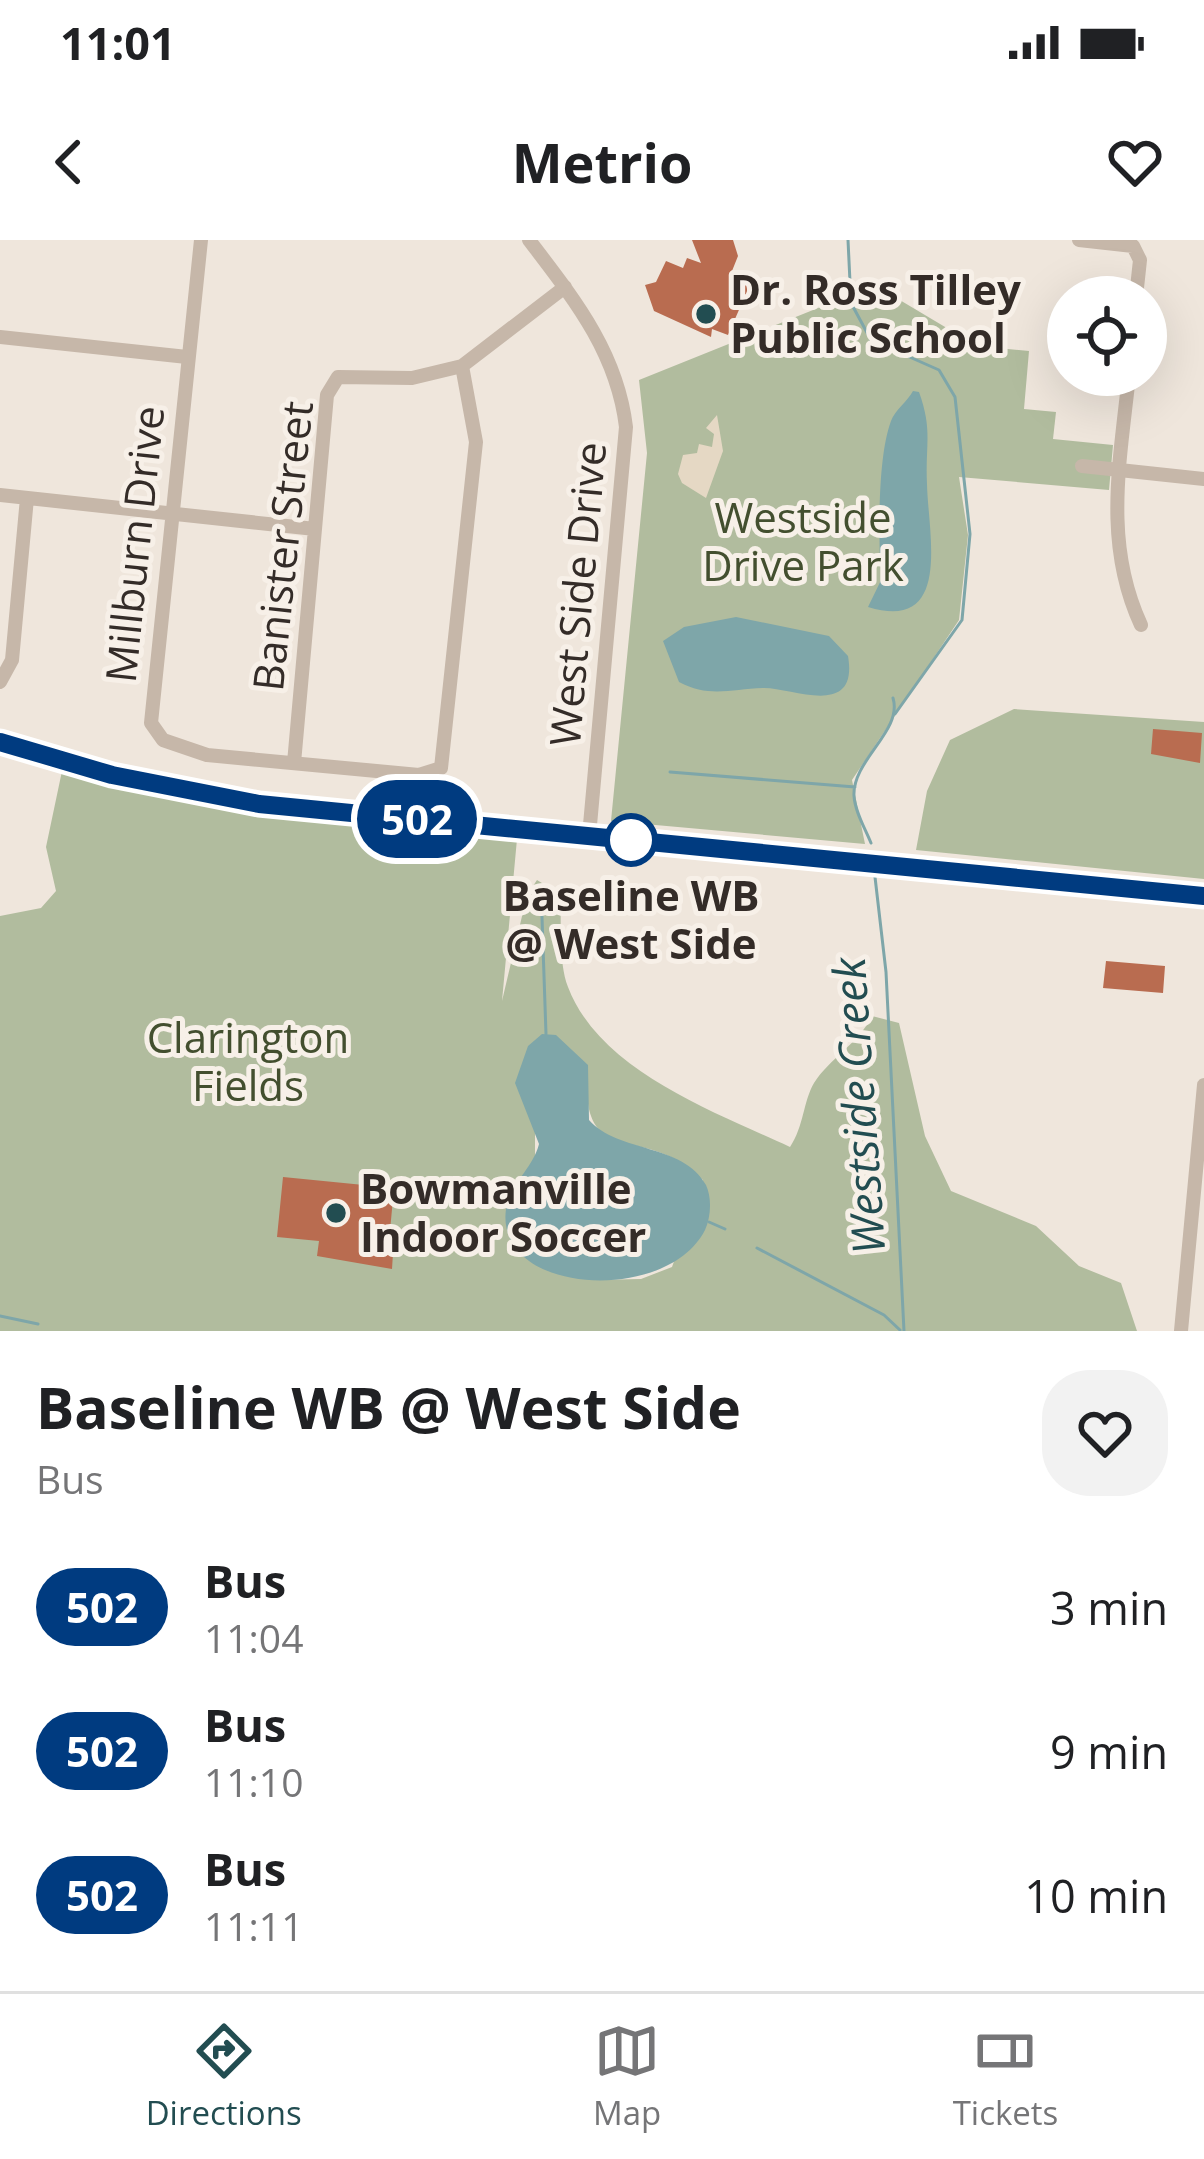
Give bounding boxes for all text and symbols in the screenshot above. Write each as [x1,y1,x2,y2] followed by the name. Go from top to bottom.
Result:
[60,12,176,73] text: 11:01
[512,125,692,199] text: Metrio
[36,129,102,195] icon: back
[1102,129,1168,195] icon: heart
[730,260,1021,365] place label: Dr. Ross Tilley Public School
[1047,276,1167,396] map controls
[1047,276,1167,396] button: locate
[693,301,719,327] marker: Dr. Ross Tilley Public School
[238,398,325,693] street label: Banister Street
[91,403,176,685] street label: Millburn Drive
[535,440,618,748] street label: West Side Drive
[702,488,904,593] park label: Westside Drive Park
[348,780,486,858] line badge: 502
[381,790,453,847] text: 502
[606,815,656,865] marker: Baseline WB @ West Side
[502,866,760,971] place label: Baseline WB @ West Side
[817,954,898,1256] water label: Westside Creek
[147,1008,349,1113] park label: Clarington Fields
[360,1159,646,1264] place label: Bowmanville Indoor Soccer
[323,1200,349,1226] marker: Bowmanville Indoor Soccer
[36,1368,741,1446] text: Baseline WB @ West Side
[1042,1370,1168,1496] button: heart
[36,1452,104,1505] text: Bus
[204,1550,286,1611] text: Bus
[1050,1577,1168,1638] text: 3 min
[66,1578,138,1635] text: 502
[204,1611,303,1664] text: 11:04
[204,1694,286,1755] text: Bus
[1050,1721,1168,1782] text: 9 min
[66,1722,138,1779] text: 502
[204,1755,303,1808] text: 11:10
[204,1838,286,1899] text: Bus
[1024,1865,1168,1926] text: 10 min
[66,1866,138,1923] text: 502
[204,1899,303,1952] text: 11:11
[146,2018,302,2135] tab: Directions
[593,2018,661,2135] tab: Map
[953,2018,1058,2135] tab: Tickets

